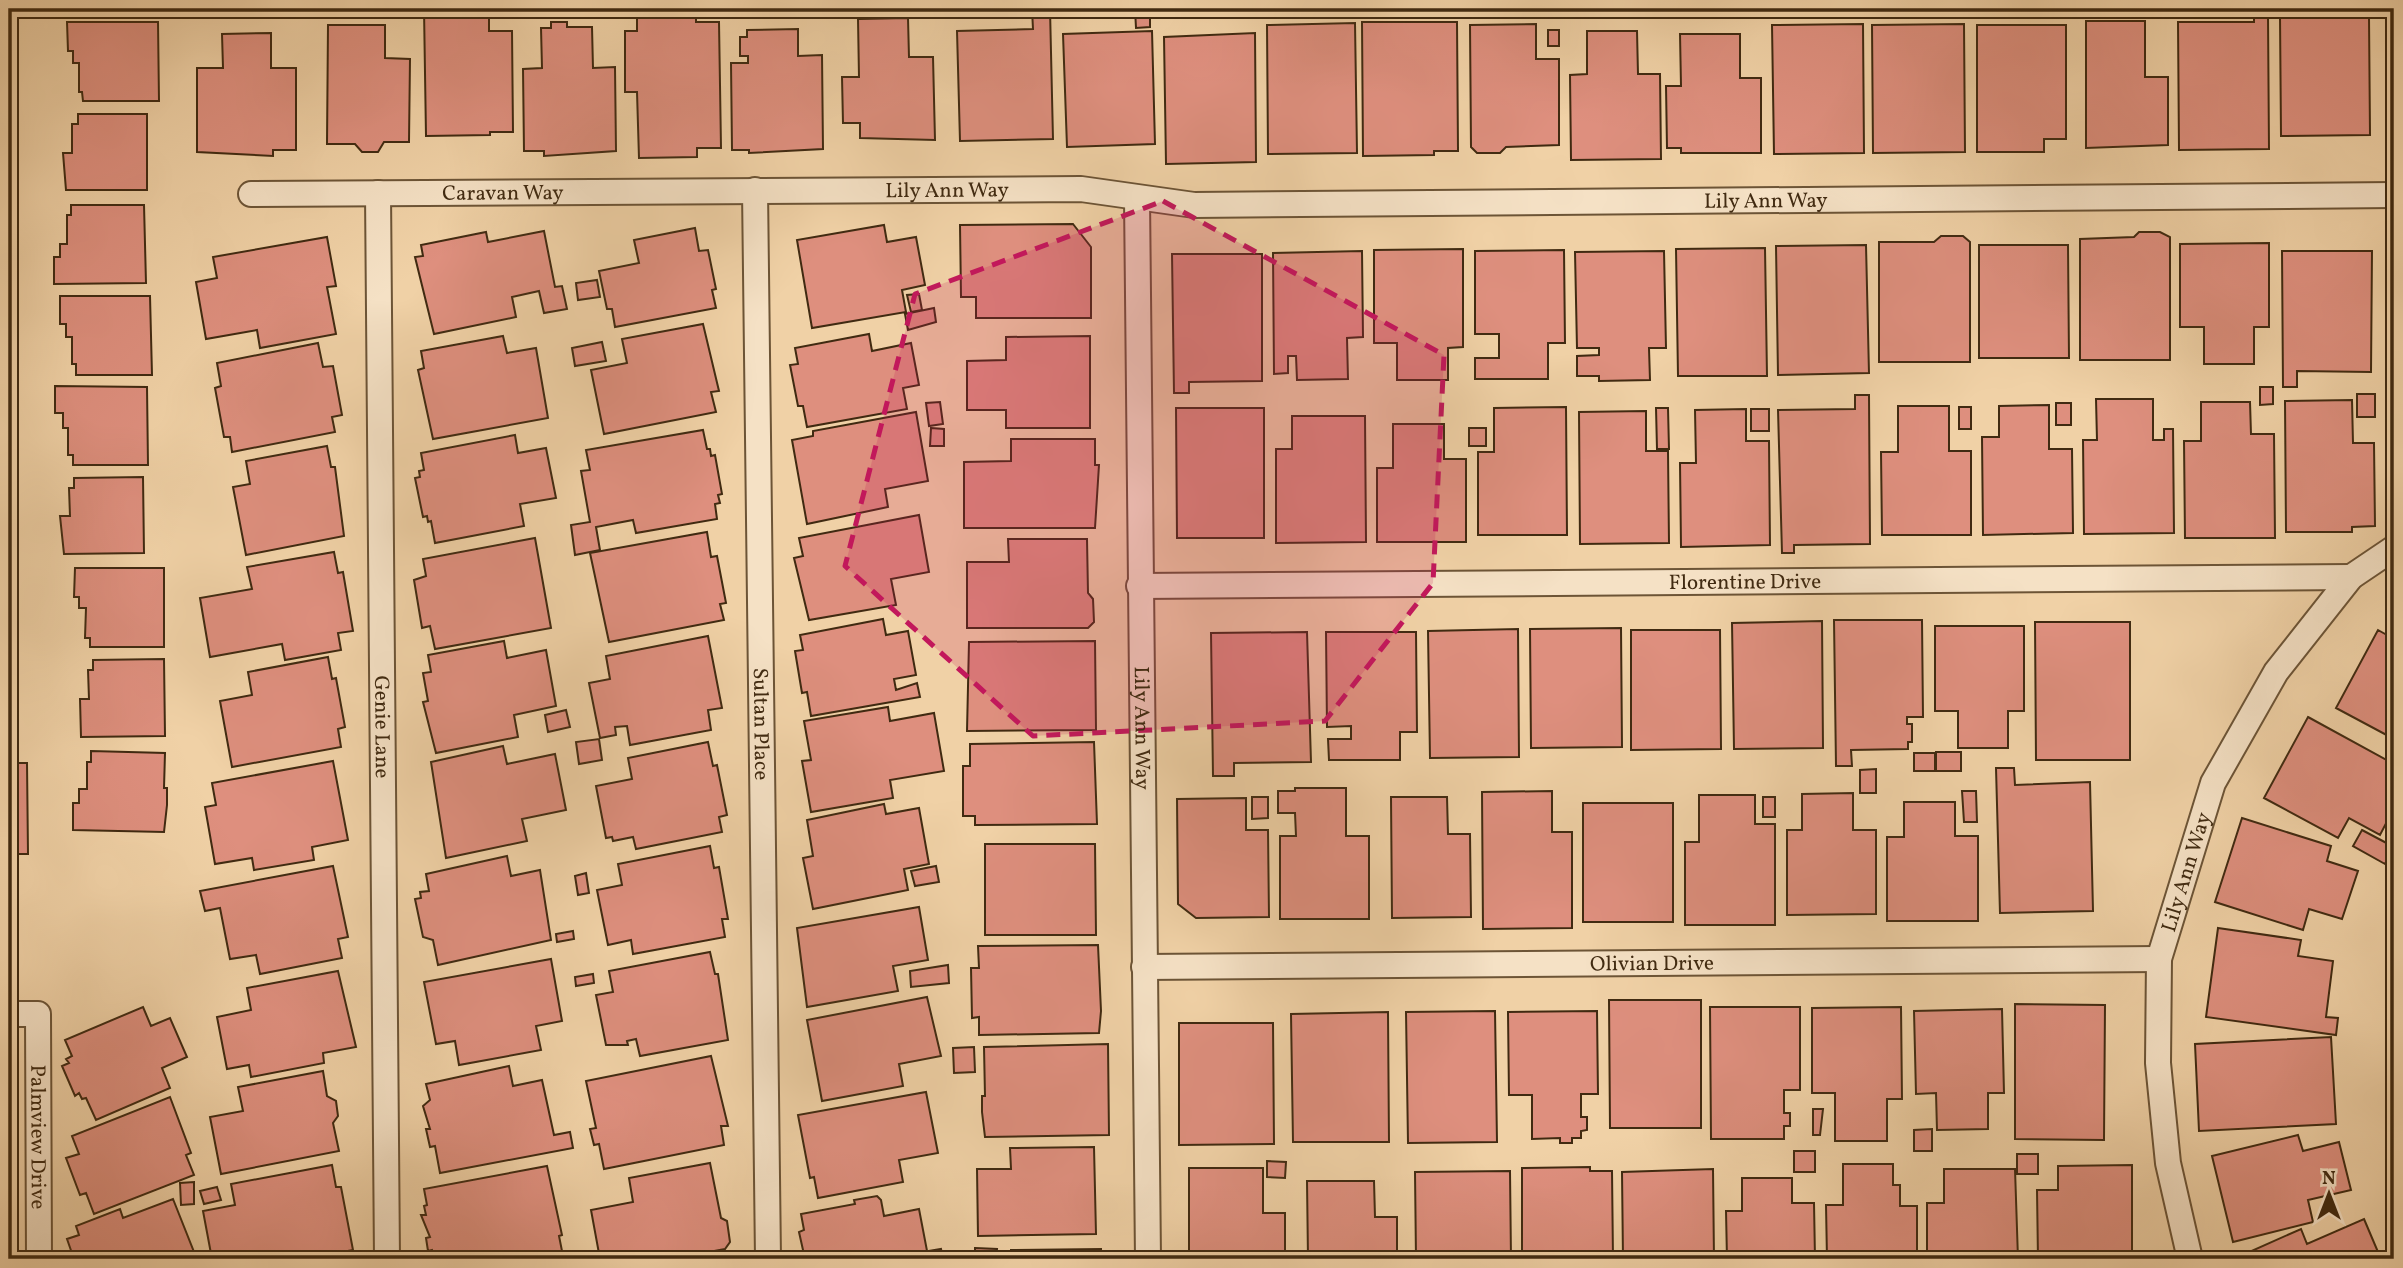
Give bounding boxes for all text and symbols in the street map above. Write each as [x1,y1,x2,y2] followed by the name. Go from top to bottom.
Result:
[885,176,1009,206] street label: Lily Ann Way
[442,179,564,209] street label: Caravan Way
[1704,187,1828,217] street label: Lily Ann Way
[1669,568,1821,598] street label: Florentine Drive
[1126,666,1156,791] street label: Lily Ann Way
[745,667,775,781] street label: Sultan Place
[366,675,396,779] street label: Genie Lane
[2155,809,2219,936] street label: Lily Ann Way
[1590,950,1714,979] street label: Olivian Drive
[22,1064,52,1210] street label: Palmview Drive
[2294,1160,2364,1230] north arrow
[2322,1166,2336,1192] text: N

